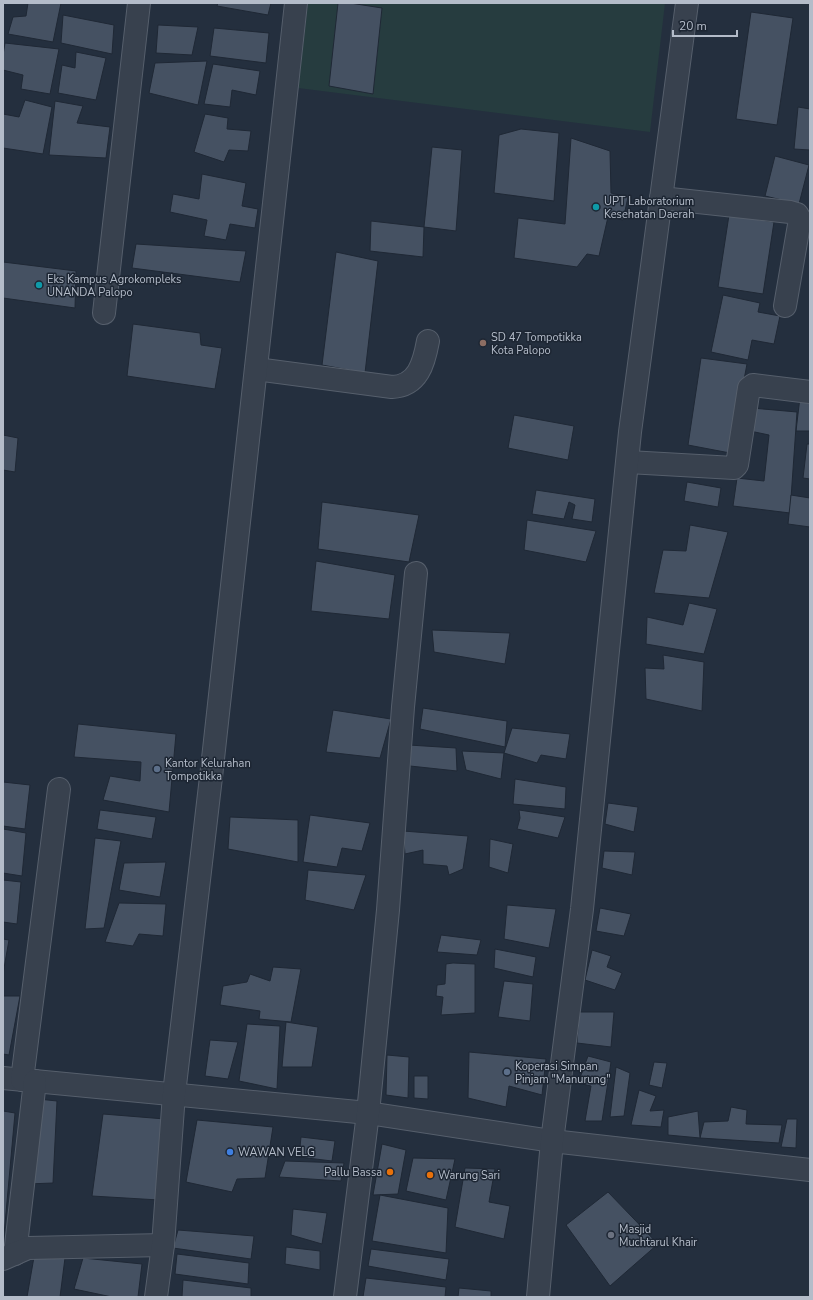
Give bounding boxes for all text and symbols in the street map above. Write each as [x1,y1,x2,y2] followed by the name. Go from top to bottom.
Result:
[673,12,737,38] scale bar
[679,18,707,34] text: 20 m
[604,194,694,222] place label: UPT Laboratorium Kesehatan Daerah
[591,202,601,212] marker: UPT Laboratorium Kesehatan Daerah
[47,272,181,300] place label: Eks Kampus Agrokompleks UNANDA Palopo
[34,280,44,290] marker: Eks Kampus Agrokompleks UNANDA Palopo
[491,330,582,358] place label: SD 47 Tompotikka Kota Palopo
[478,338,488,348] marker: SD 47 Tompotikka Kota Palopo
[165,756,251,784] place label: Kantor Kelurahan Tompotikka
[152,764,162,774] marker: Kantor Kelurahan Tompotikka
[515,1059,611,1087] place label: Koperasi Simpan Pinjam "Manurung"
[502,1067,512,1077] marker: Koperasi Simpan Pinjam "Manurung"
[238,1145,315,1160] place label: WAWAN VELG
[225,1147,235,1157] marker: WAWAN VELG
[324,1165,382,1180] place label: Pallu Bassa
[385,1167,395,1177] marker: Pallu Bassa
[438,1168,500,1183] place label: Warung Sari
[425,1170,435,1180] marker: Warung Sari
[619,1222,697,1250] place label: Masjid Muchtarul Khair
[606,1230,616,1240] marker: Masjid Muchtarul Khair

